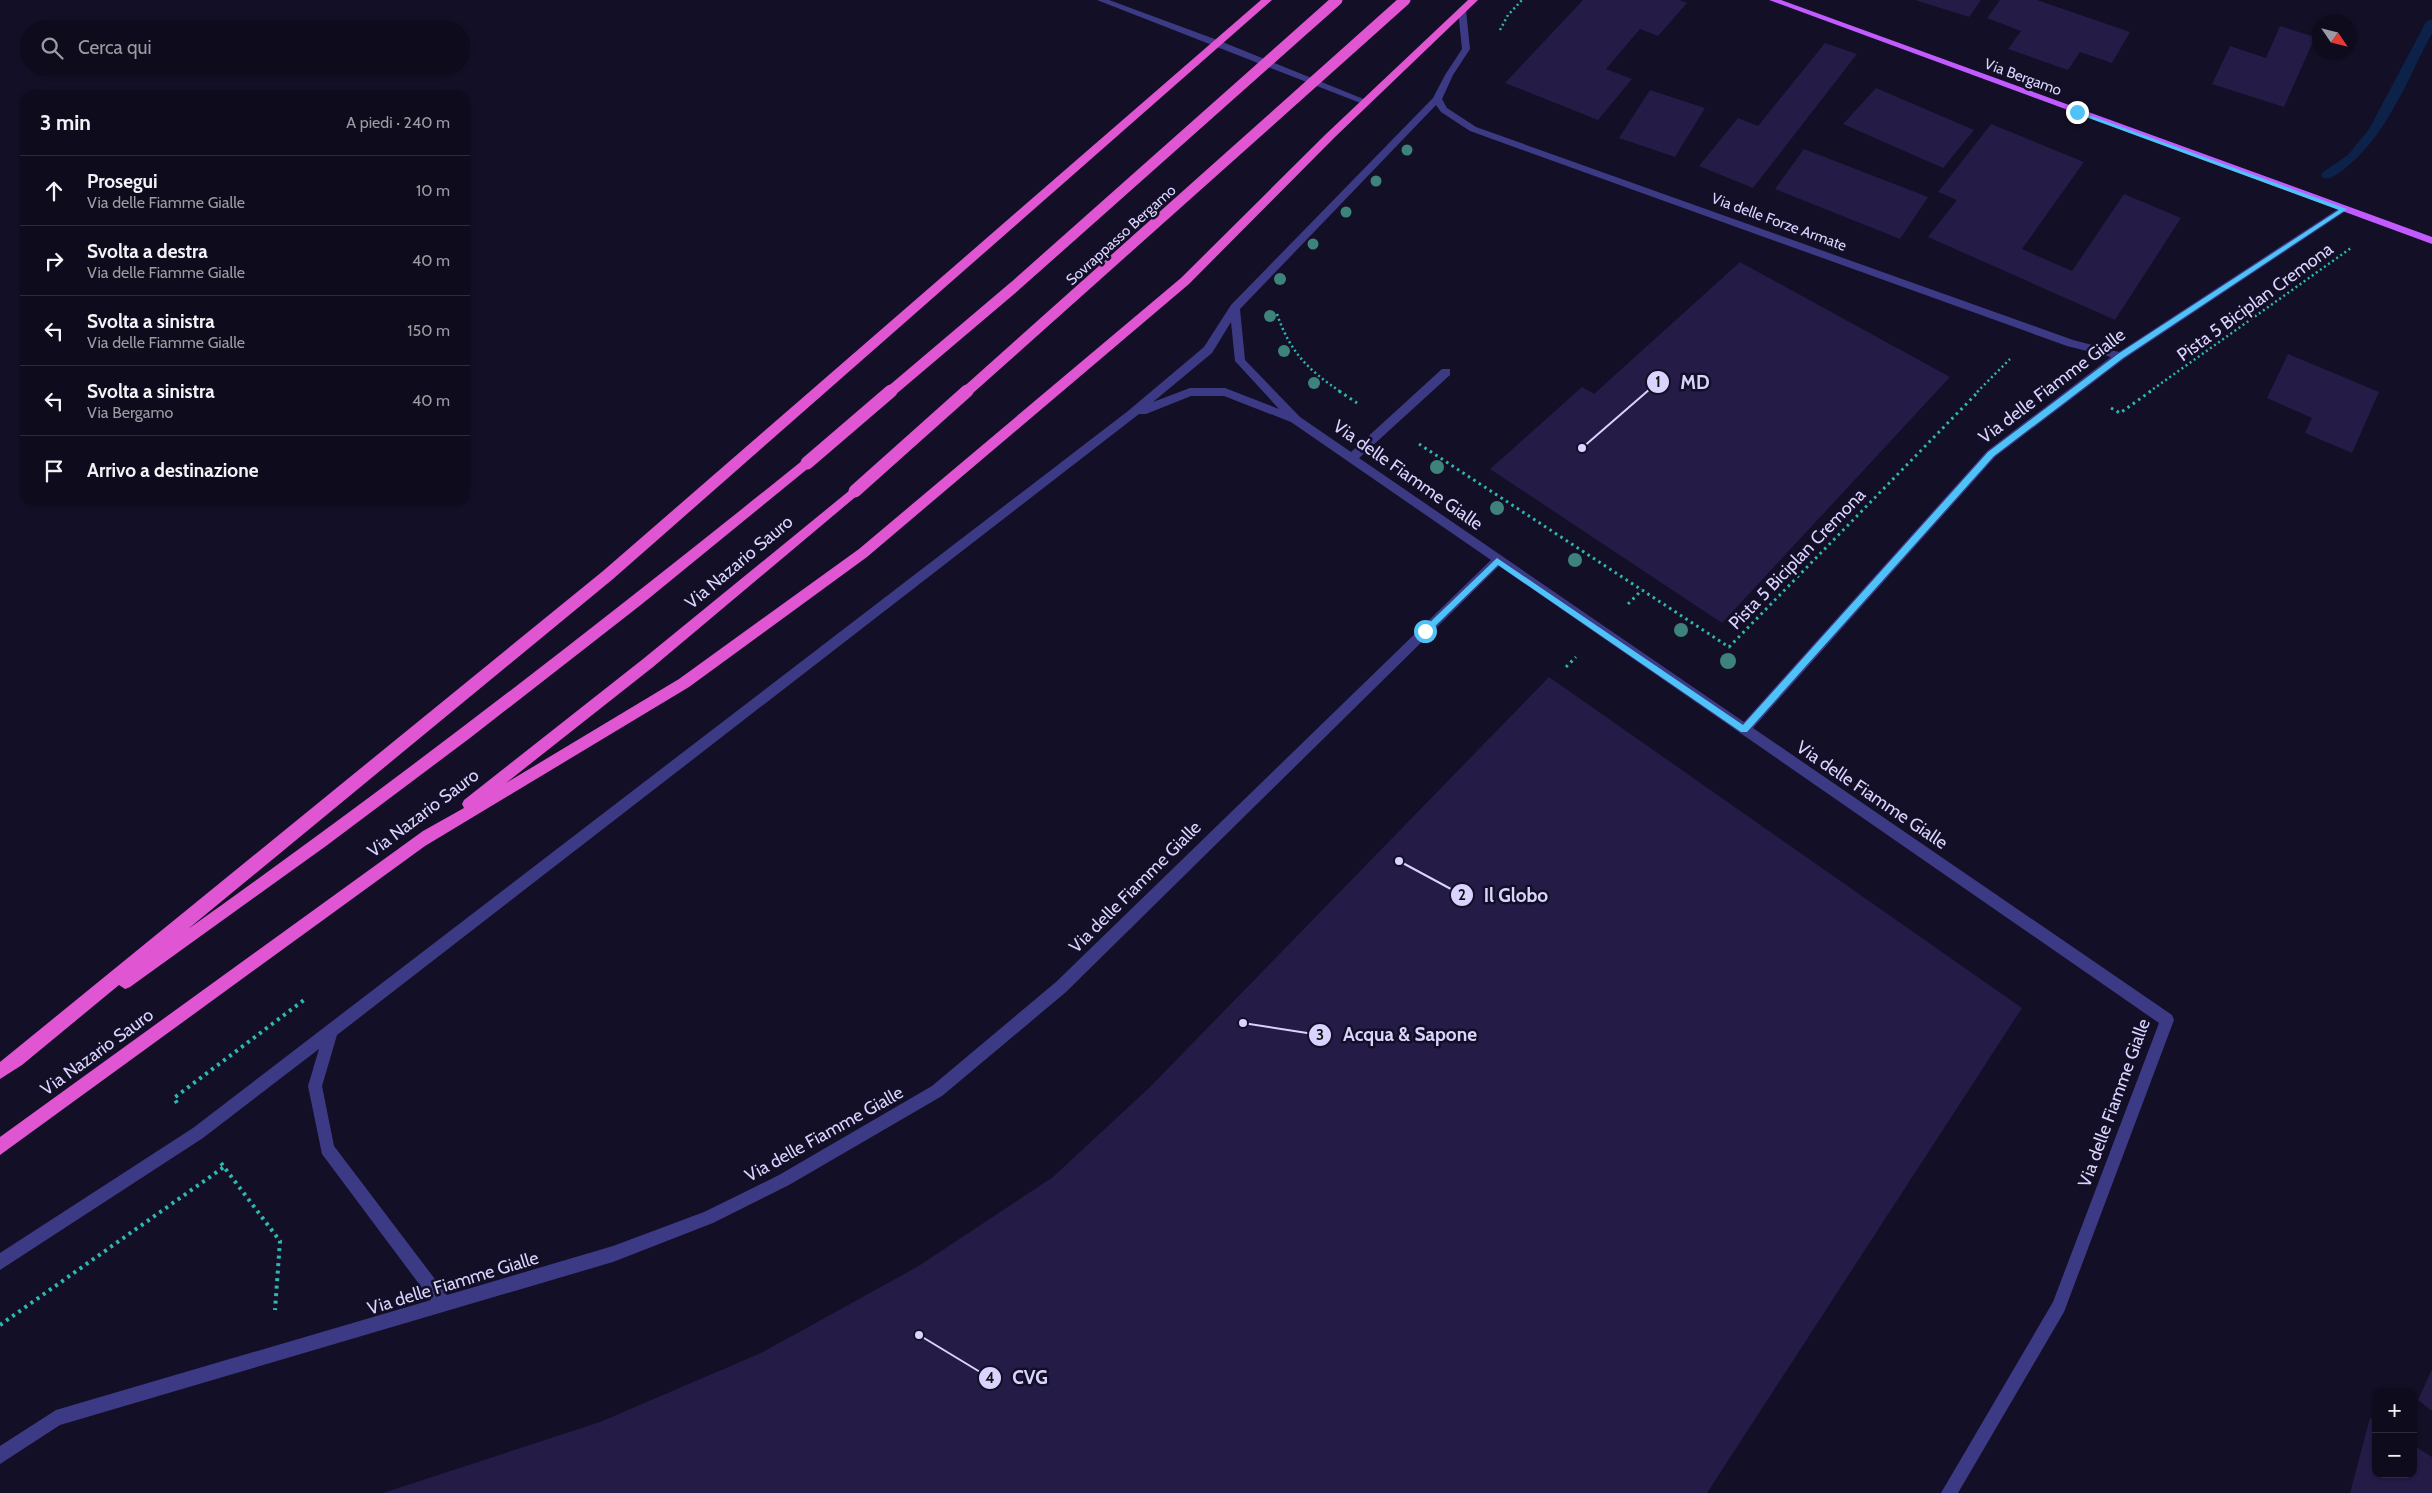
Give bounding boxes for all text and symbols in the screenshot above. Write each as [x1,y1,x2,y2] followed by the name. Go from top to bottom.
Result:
[2312,15,2357,60] north arrow
[20,20,470,75] search box
[38,34,66,62] icon: search
[78,36,152,59] text: Cerca qui
[1982,55,2064,99] street label: Via Bergamo
[2066,101,2089,124] route end
[40,110,91,135] text: 3 min
[346,113,450,132] text: A piedi · 240 m
[87,170,158,193] text: Prosegui
[40,177,68,205] icon: ahead
[416,181,450,200] text: 10 m
[1062,181,1180,289] street label: Sovrappasso Bergamo
[1709,189,1849,255] street label: Via delle Forze Armate
[87,193,245,212] text: Via delle Fiamme Gialle
[2173,238,2338,366] street label: Pista 5 Biciplan Cremona
[87,240,208,263] text: Svolta a destra
[40,247,68,275] icon: right
[412,251,450,270] text: 40 m
[87,263,245,282] text: Via delle Fiamme Gialle
[87,310,215,333] text: Svolta a sinistra
[40,317,68,345] icon: left
[407,321,450,340] text: 150 m
[1974,324,2130,448] street label: Via delle Fiamme Gialle
[87,333,245,352] text: Via delle Fiamme Gialle
[1645,365,1720,399] callout: MD
[1680,371,1710,394] text: MD
[1655,373,1661,391] text: 1
[87,380,215,403] text: Svolta a sinistra
[40,387,68,415] icon: left
[412,391,450,410] text: 40 m
[87,403,173,422] text: Via Bergamo
[1329,415,1487,535] street label: Via delle Fiamme Gialle
[40,457,68,485] icon: arrive
[87,459,258,482] text: Arrivo a destinazione
[1724,484,1870,634] street label: Pista 5 Biciplan Cremona
[681,510,797,613] street label: Via Nazario Sauro
[1414,620,1437,643] route start
[1792,736,1952,854] street label: Via delle Fiamme Gialle
[363,764,483,862] street label: Via Nazario Sauro
[1064,816,1206,958] street label: Via delle Fiamme Gialle
[1449,878,1558,912] callout: Il Globo
[1484,884,1548,907] text: Il Globo
[1458,886,1466,904] text: 2
[36,1004,158,1100] street label: Via Nazario Sauro
[2073,1016,2155,1190] street label: Via delle Fiamme Gialle
[1308,1018,1486,1052] callout: Acqua & Sapone
[1343,1023,1477,1046] text: Acqua & Sapone
[1316,1026,1324,1044] text: 3
[741,1081,907,1187] street label: Via delle Fiamme Gialle
[365,1246,541,1320] street label: Via delle Fiamme Gialle
[978,1361,1058,1395] callout: CVG
[1012,1366,1048,1389] text: CVG
[985,1369,995,1387] text: 4
[2372,1388,2417,1478] map controls
[2372,1388,2417,1433] button: +
[2372,1433,2417,1478] button: −

